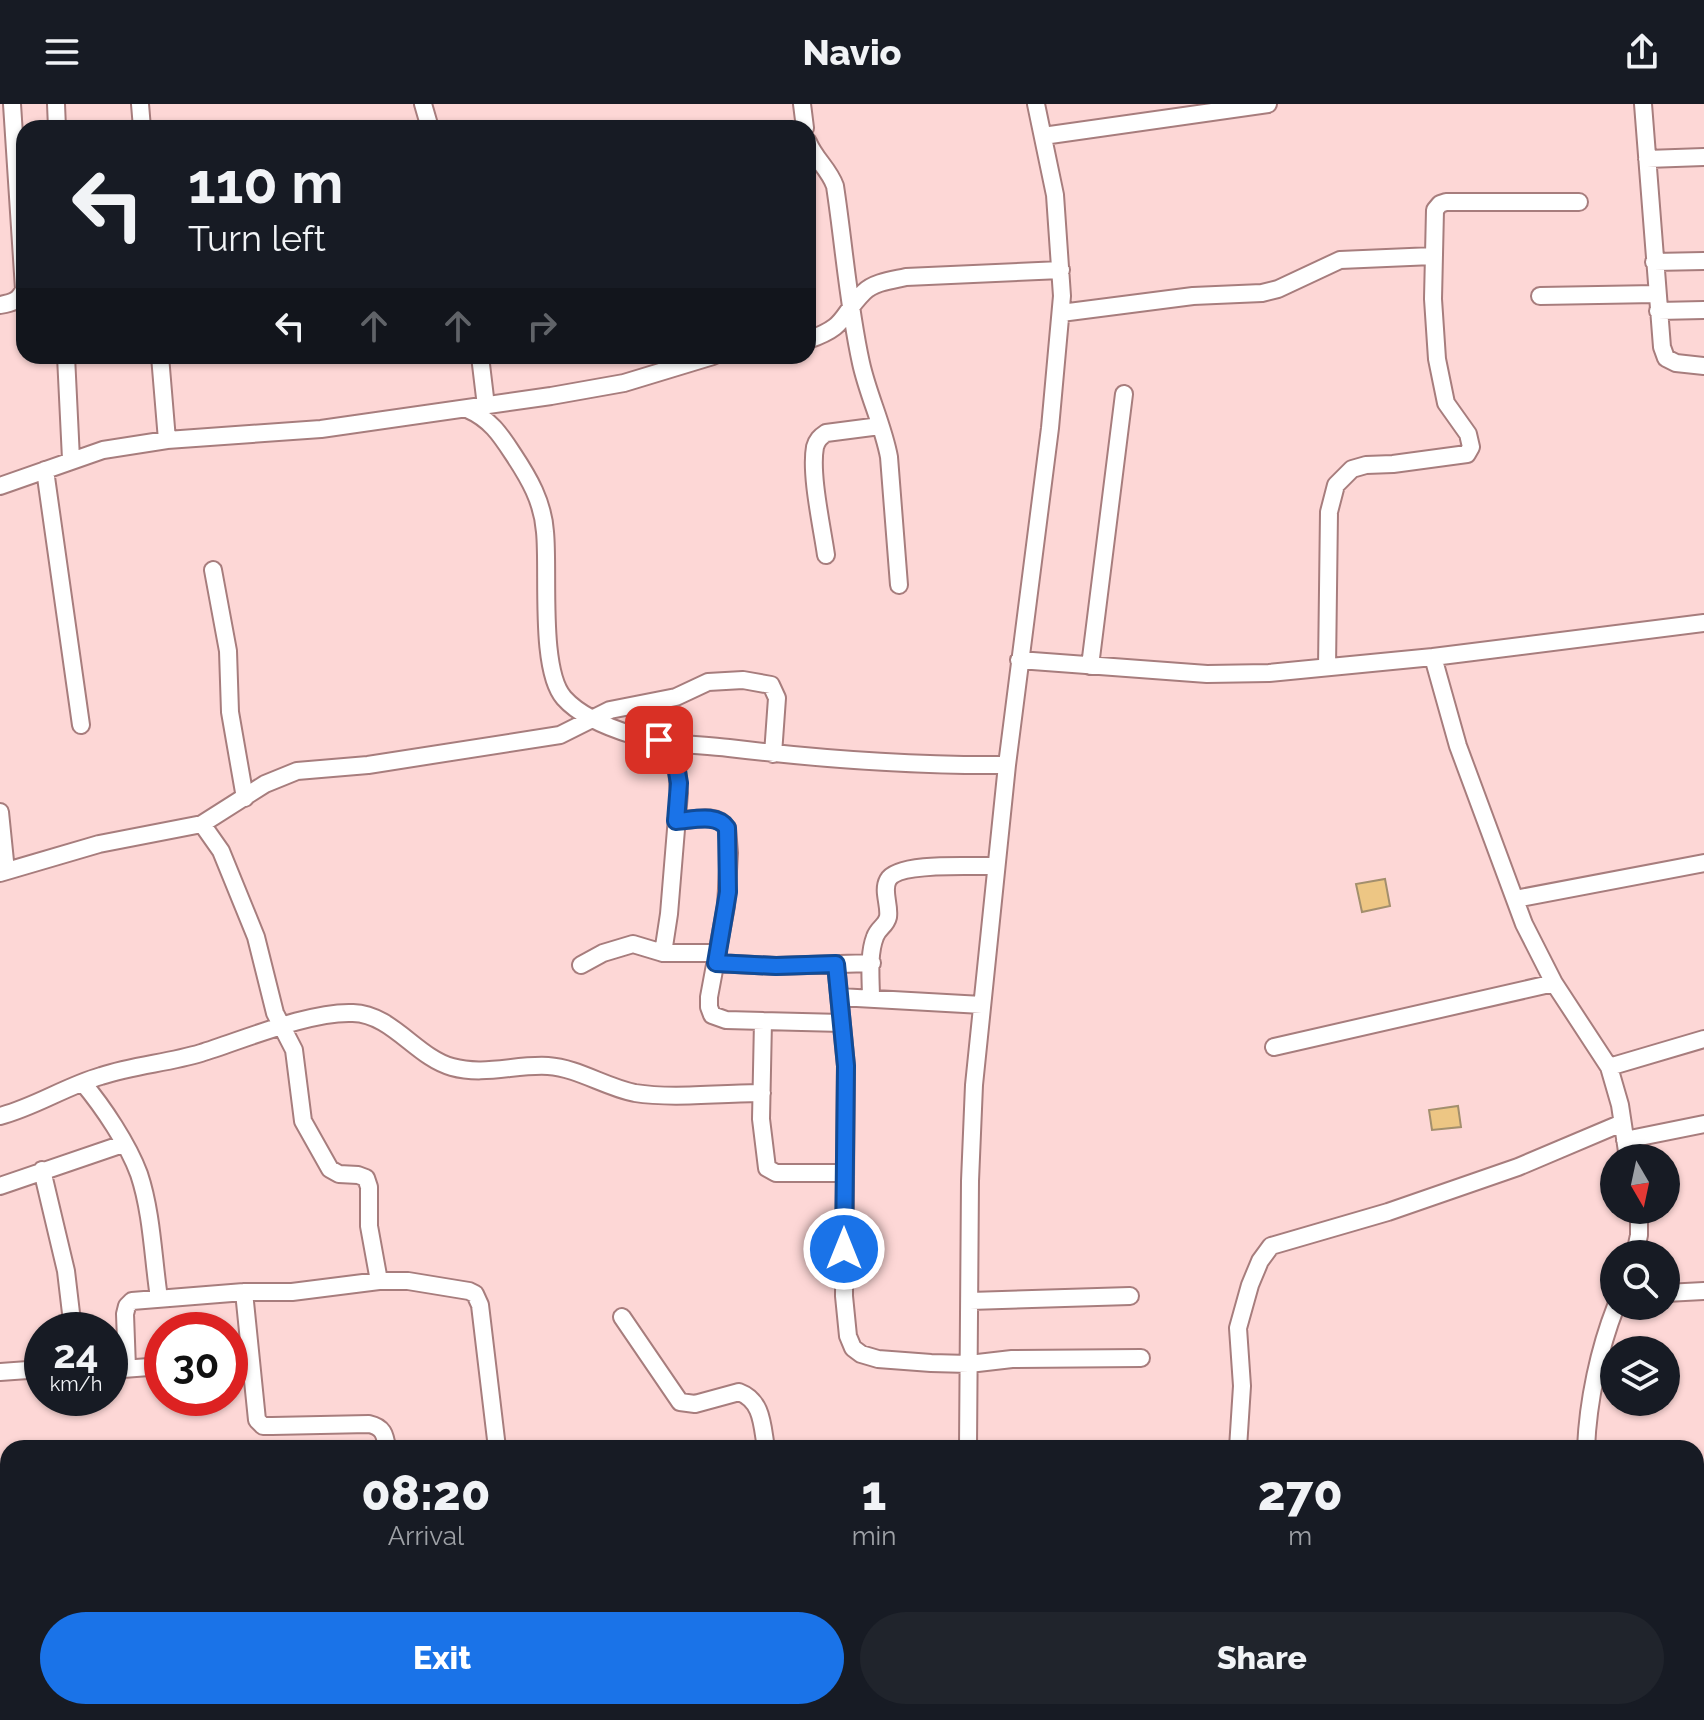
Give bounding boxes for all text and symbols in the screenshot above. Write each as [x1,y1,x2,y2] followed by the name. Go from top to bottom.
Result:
[40,30,84,74] icon: menu
[1620,30,1664,74] icon: share
[802,31,902,73] text: Navio
[188,150,343,216] text: 110 m
[56,152,160,256] icon: left
[188,217,326,259] text: Turn left
[268,304,312,348] icon: left
[352,304,396,348] icon: ahead
[436,304,480,348] icon: ahead
[520,304,564,348] icon: right
[625,706,693,774] pin
[637,718,681,762] icon: arrive
[1600,1144,1680,1224] north arrow
[1600,1144,1680,1416] map controls
[802,1207,886,1291] position arrow
[1600,1240,1680,1320] button: search
[144,1312,248,1416] speed limit sign: 30
[53,1330,99,1377] text: 24
[1600,1336,1680,1416] button: layers
[50,1372,102,1396] text: km/h
[361,1465,490,1521] text: 08:20
[862,1465,886,1521] text: 1
[1258,1465,1343,1521] text: 270
[388,1521,464,1551] text: Arrival
[852,1521,896,1551] text: min
[1288,1521,1312,1551] text: m
[40,1612,844,1704] button: Exit
[860,1612,1664,1704] button: Share

